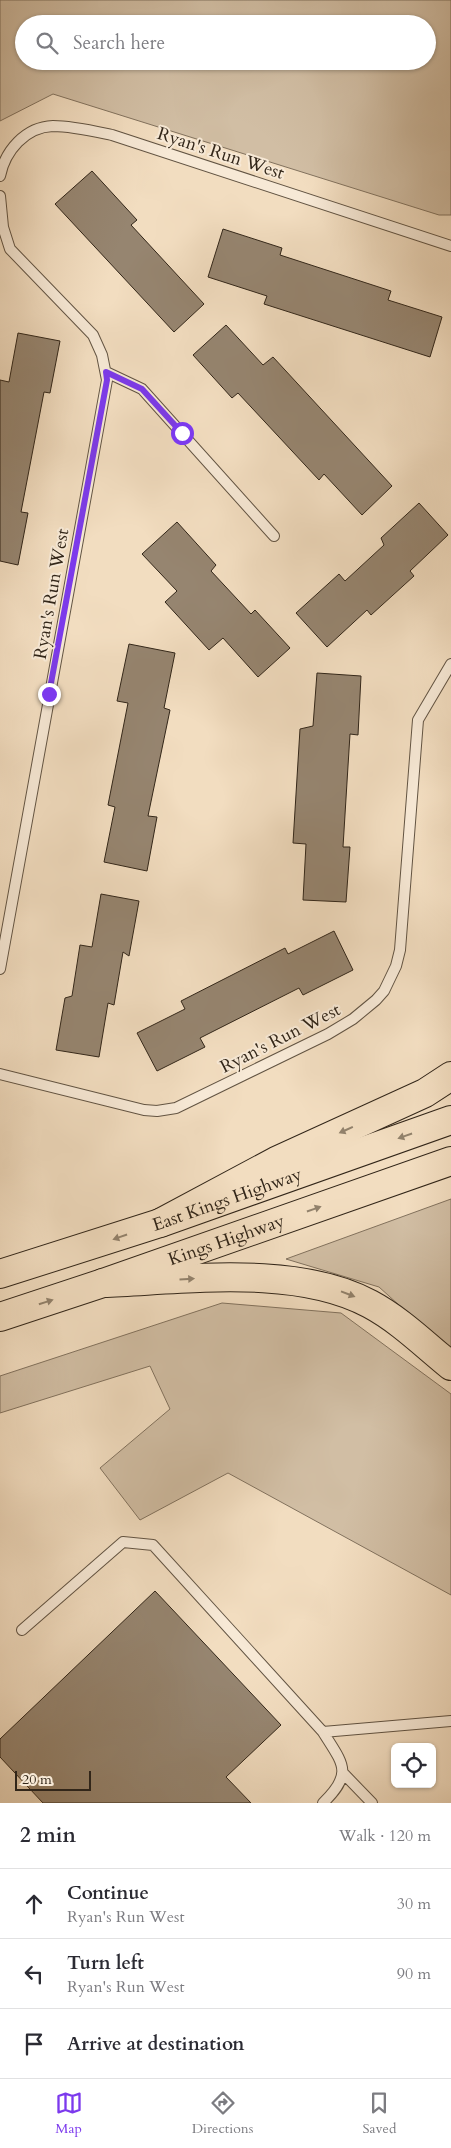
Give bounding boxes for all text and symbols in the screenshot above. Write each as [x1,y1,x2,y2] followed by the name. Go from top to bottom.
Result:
[15,15,436,70] search box
[33,29,61,57] icon: search
[73,30,165,56] text: Search here
[154,121,288,186] street label: Ryan's Run West
[171,422,194,445] route start
[28,527,75,661] street label: Ryan's Run West
[38,683,61,706] route end
[216,997,345,1080] street label: Ryan's Run West
[339,1126,353,1134] one-way arrow
[397,1132,412,1140] one-way arrow
[149,1162,306,1238] street label: East Kings Highway
[307,1205,322,1212] one-way arrow
[165,1208,288,1272] street label: Kings Highway
[112,1234,127,1241] one-way arrow
[179,1275,195,1283] one-way arrow
[340,1291,355,1298] one-way arrow
[39,1297,54,1305] one-way arrow
[391,1743,436,1788] map controls
[391,1743,436,1788] button: locate
[15,1768,91,1791] scale bar
[22,1770,52,1789] text: 20 m
[20,1821,76,1850] text: 2 min
[339,1825,431,1847] text: Walk · 120 m
[67,1880,149,1906] text: Continue
[20,1890,48,1918] icon: ahead
[397,1893,431,1915] text: 30 m
[67,1906,184,1928] text: Ryan's Run West
[67,1950,144,1976] text: Turn left
[20,1960,48,1988] icon: left
[397,1963,431,1985] text: 90 m
[67,1976,184,1998] text: Ryan's Run West
[20,2030,48,2058] icon: arrive
[67,2031,244,2057] text: Arrive at destination
[55,2089,83,2138] tab: Map
[192,2089,253,2138] tab: Directions
[362,2089,396,2138] tab: Saved

